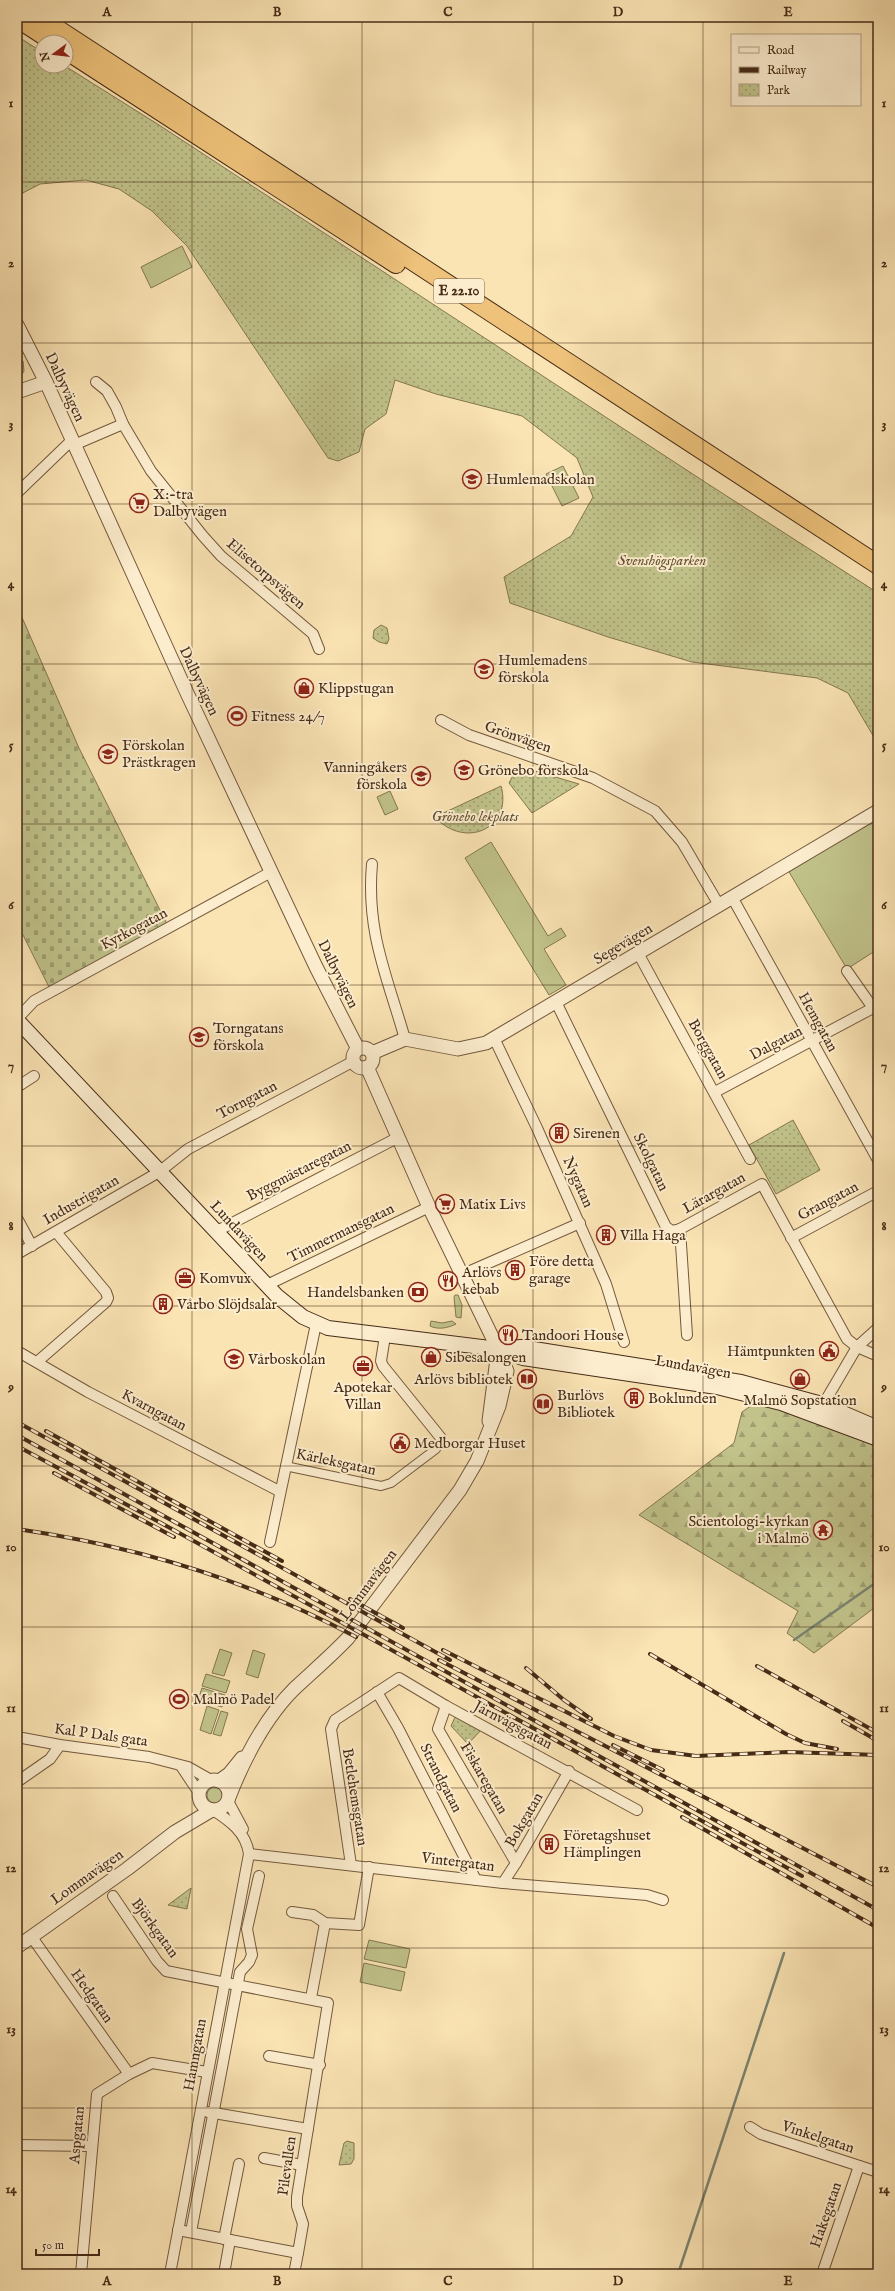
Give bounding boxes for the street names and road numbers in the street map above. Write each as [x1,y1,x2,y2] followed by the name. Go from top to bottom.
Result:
[434,279,484,303] road number: E 22.10
[41,349,89,425] street label: Dalbyvägen
[222,534,310,614] street label: Elisetorpsvägen
[175,643,223,719] street label: Dalbyvägen
[482,717,554,757] street label: Grönvägen
[97,903,171,955] street label: Kyrkogatan
[590,919,656,969] street label: Segevägen
[313,937,363,1011] street label: Dalbyvägen
[794,989,842,1055] street label: Hemgatan
[684,1016,732,1082] street label: Borggatan
[746,1021,806,1065] street label: Dalgatan
[214,1076,280,1124] street label: Torngatan
[629,1130,673,1194] street label: Skolgatan
[243,1136,355,1206] street label: Byggmästaregatan
[558,1153,598,1211] street label: Nygatan
[679,1168,749,1218] street label: Lärargatan
[40,1171,122,1229] street label: Industrigatan
[794,1177,862,1225] street label: Grangatan
[206,1196,272,1266] street label: Lundavägen
[285,1199,397,1267] street label: Timmermansgatan
[654,1351,732,1383] street label: Lundavägen
[118,1385,190,1435] street label: Kvarngatan
[294,1444,378,1480] street label: Kärleksgatan
[335,1546,401,1624] street label: Lommavägen
[469,1695,556,1754] street label: Järnvägsgatan
[53,1719,149,1751] street label: Kal P Dals gata
[456,1739,512,1817] street label: Fiskaregatan
[415,1740,467,1816] street label: Strandgatan
[338,1747,372,1847] street label: Betlehemsgatan
[501,1789,547,1851] street label: Bokgatan
[47,1845,127,1909] street label: Lommavägen
[419,1848,496,1876] street label: Vintergatan
[127,1894,183,1962] street label: Björkgatan
[66,1965,118,2027] street label: Hedgatan
[179,2017,211,2093] street label: Hamngatan
[65,2105,89,2166] street label: Aspgatan
[778,2116,857,2158] street label: Vinkelgatan
[273,2135,301,2197] street label: Pilevallen
[806,2180,846,2250] street label: Hakegatan

